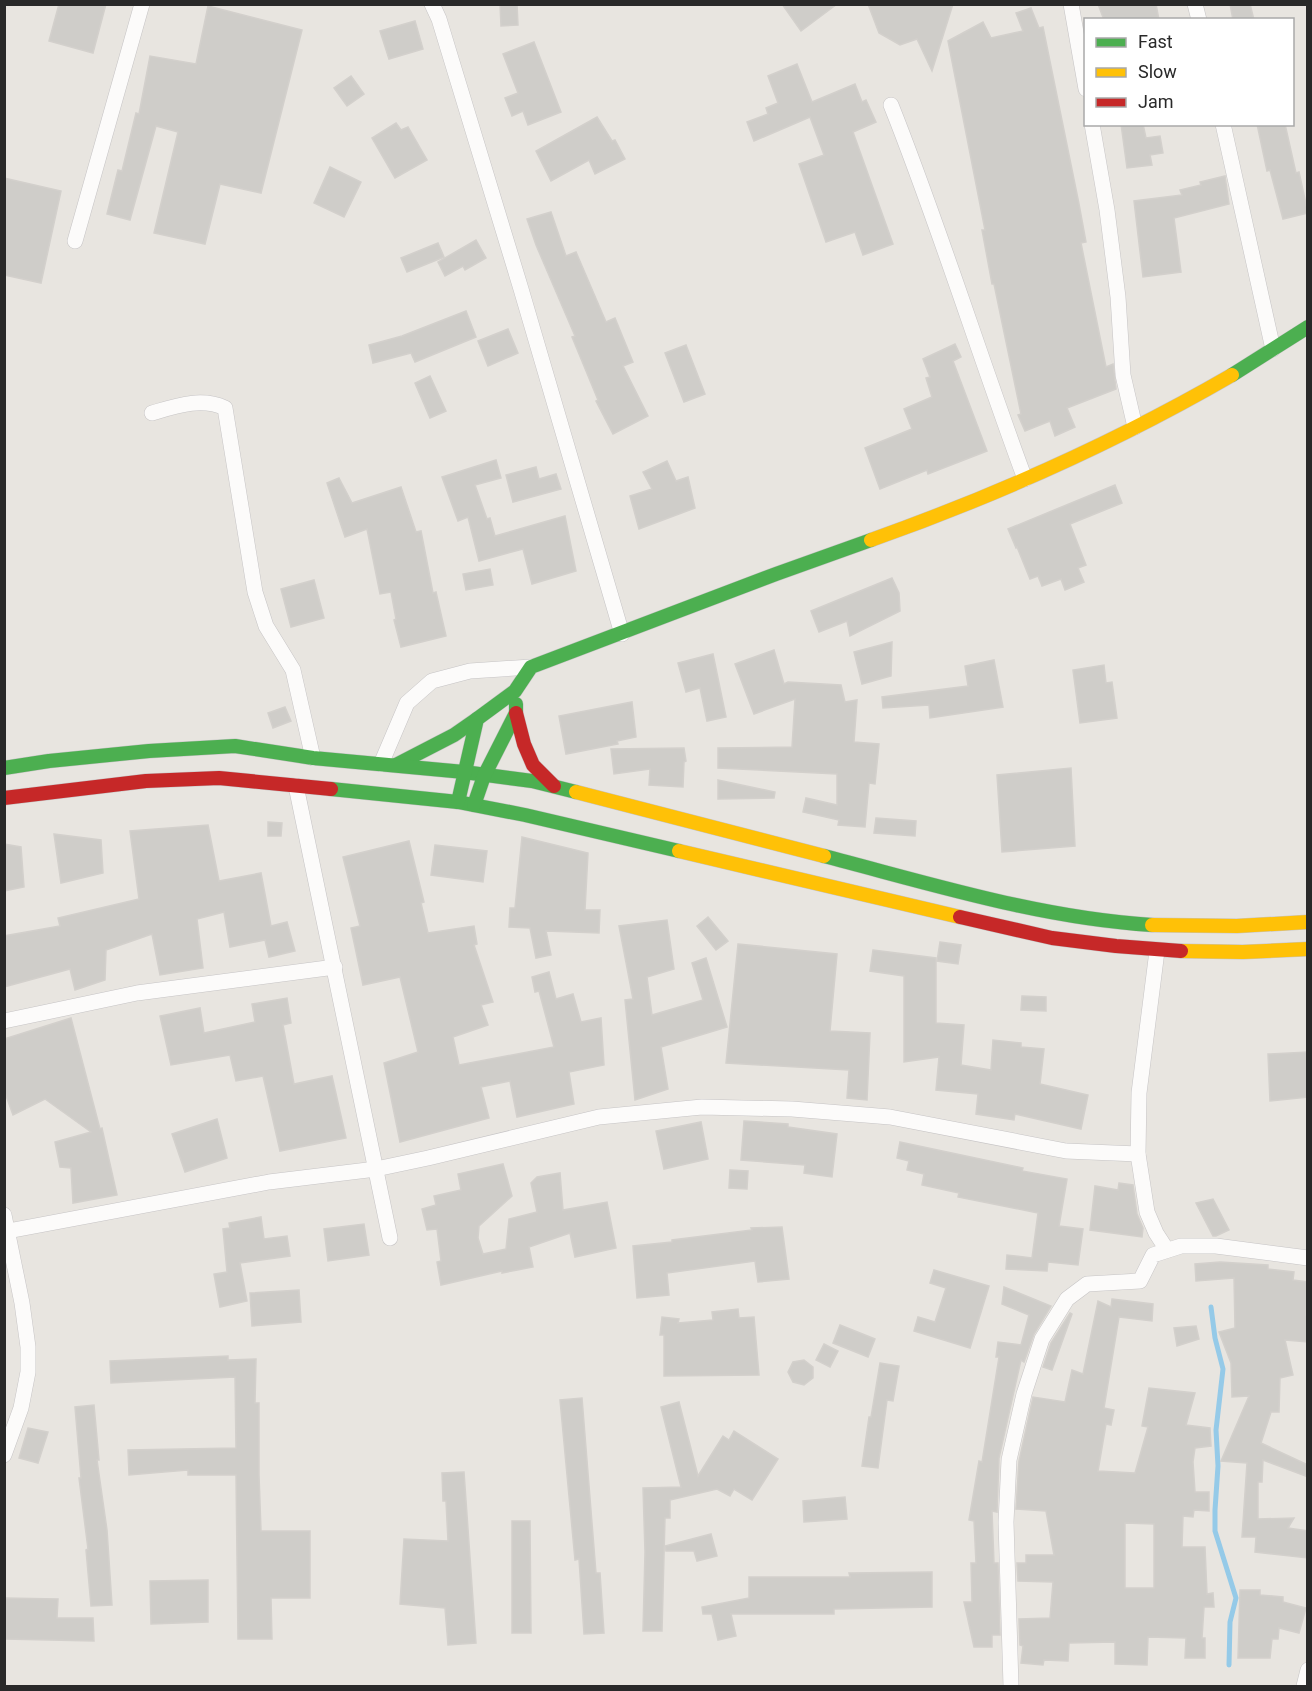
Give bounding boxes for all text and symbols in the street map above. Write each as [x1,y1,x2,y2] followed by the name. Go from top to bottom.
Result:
[1084,18,1294,126] legend
[1138,31,1173,52] text: Fast
[1138,61,1177,82] text: Slow
[1138,91,1174,112] text: Jam

